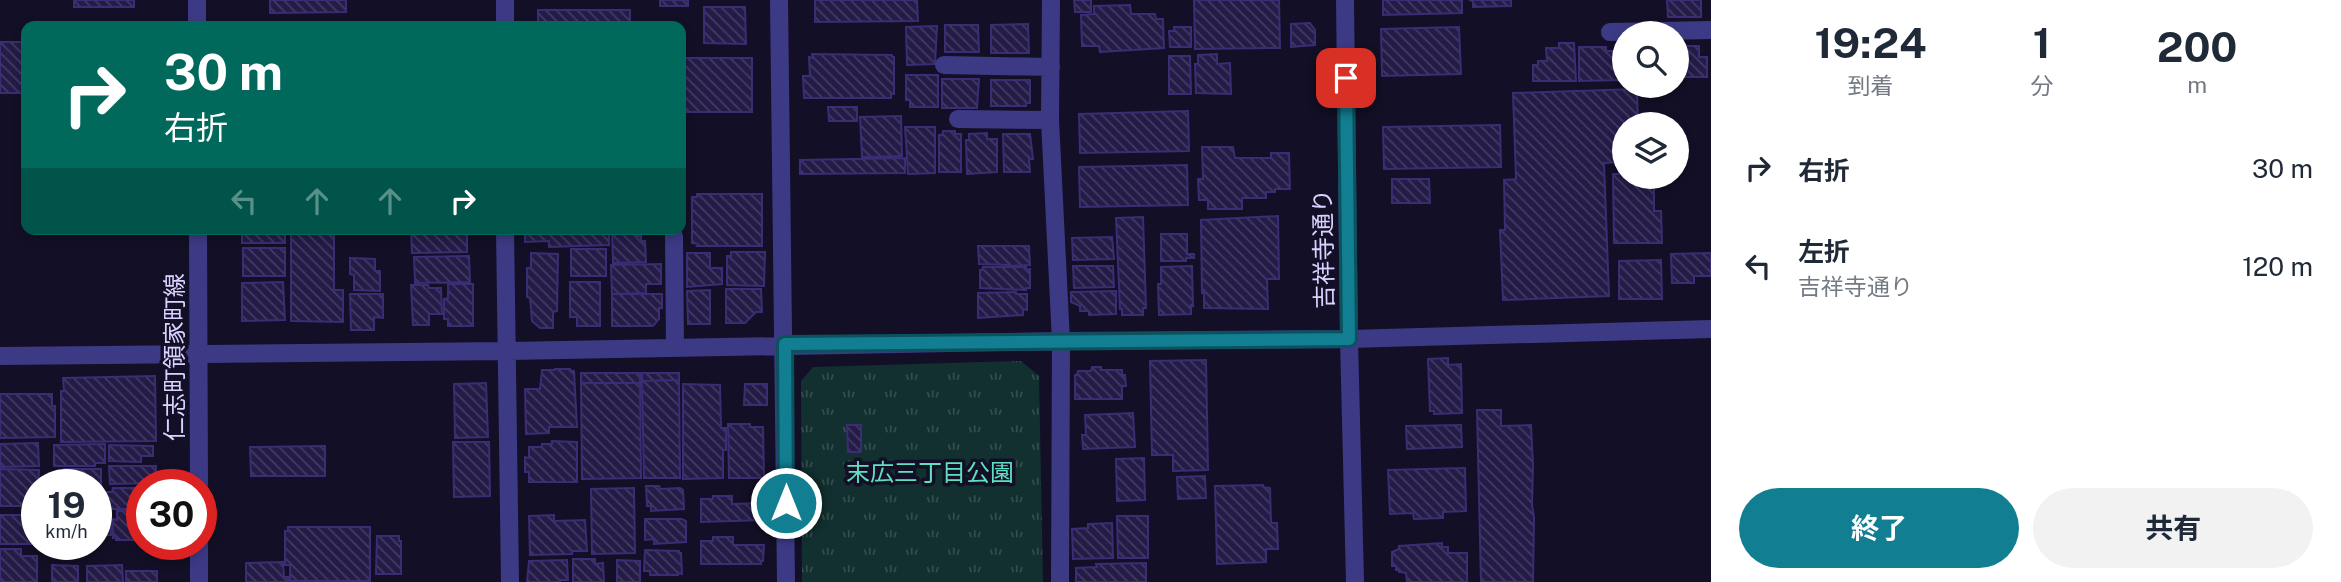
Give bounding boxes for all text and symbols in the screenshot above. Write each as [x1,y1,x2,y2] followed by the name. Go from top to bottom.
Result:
[1815,18,1927,67] text: 19:24
[2033,18,2051,67] text: 1
[1612,21,1689,189] map controls
[1612,21,1689,98] button: search
[2157,22,2237,71] text: 200
[164,43,283,101] text: 30 m
[1316,48,1376,108] pin
[49,49,140,140] icon: right
[1327,59,1365,97] icon: arrive
[2187,71,2207,98] text: m
[1848,72,1894,99] text: 到着
[2030,72,2053,99] text: 分
[164,109,228,146] text: 右折
[1612,112,1689,189] button: layers
[1739,149,1777,187] icon: right
[2252,153,2313,184] text: 30 m
[1798,155,1850,186] text: 右折
[225,182,263,220] icon: left
[298,182,336,220] icon: ahead
[371,182,409,220] icon: ahead
[444,182,482,220] icon: right
[1308,189,1338,309] street label: 吉祥寺通り
[1798,236,1850,267] text: 左折
[1739,247,1777,285] icon: left
[2242,251,2313,282] text: 120 m
[160,273,188,441] street label: 仁志町領家町線
[1798,273,1913,300] text: 吉祥寺通り
[846,458,1014,486] park label: 末広三丁目公園
[749,466,823,540] position arrow
[126,469,217,560] speed limit sign: 30
[47,485,86,526] text: 19
[1739,488,2019,568] button: 終了
[2033,488,2313,568] button: 共有
[45,521,88,542] text: km/h

